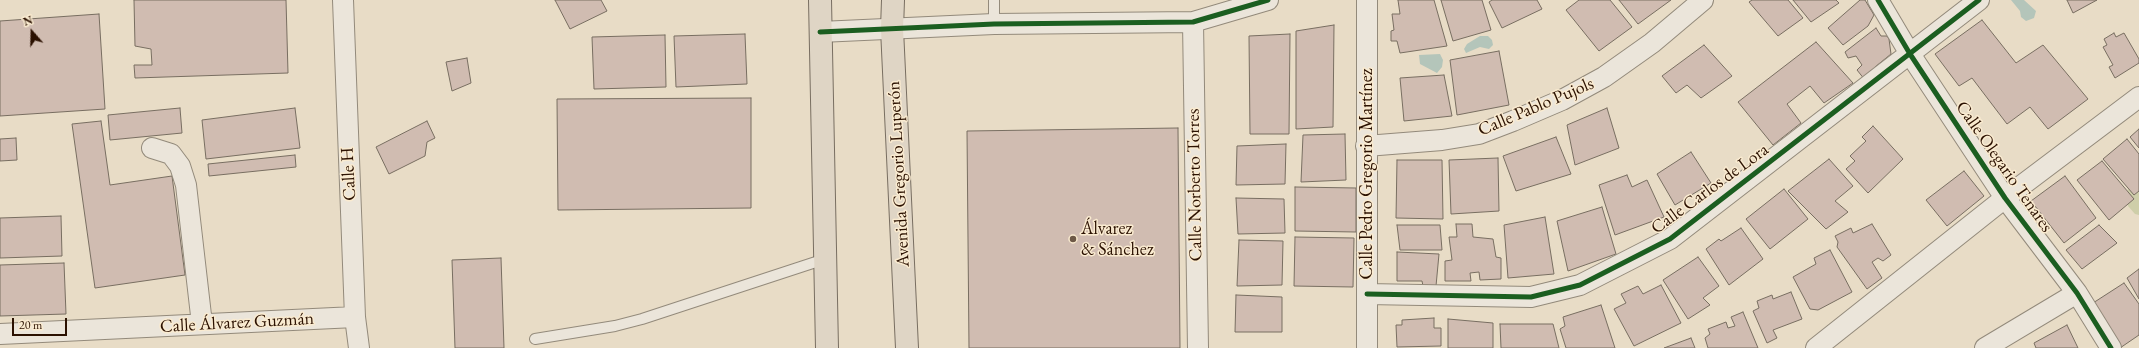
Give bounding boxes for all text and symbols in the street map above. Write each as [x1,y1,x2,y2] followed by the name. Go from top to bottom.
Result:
[12,12,52,52] north arrow
[21,13,34,29] text: N
[1356,69,1378,279] street label: Calle Pedro Gregorio Martínez
[1475,73,1597,141] street label: Calle Pablo Pujols
[883,81,915,267] street label: Avenida Gregorio Luperón
[1951,97,2057,237] street label: Calle Olegario Tenares
[1183,108,1207,262] street label: Calle Norberto Torres
[1647,139,1773,239] street label: Calle Carlos de Lora
[337,147,361,201] street label: Calle H
[1081,218,1154,260] place label: Álvarez & Sánchez
[1068,234,1078,244] marker: Álvarez & Sánchez
[159,308,315,338] street label: Calle Álvarez Guzmán
[14,310,69,336] scale bar
[19,317,42,333] text: 20 m

